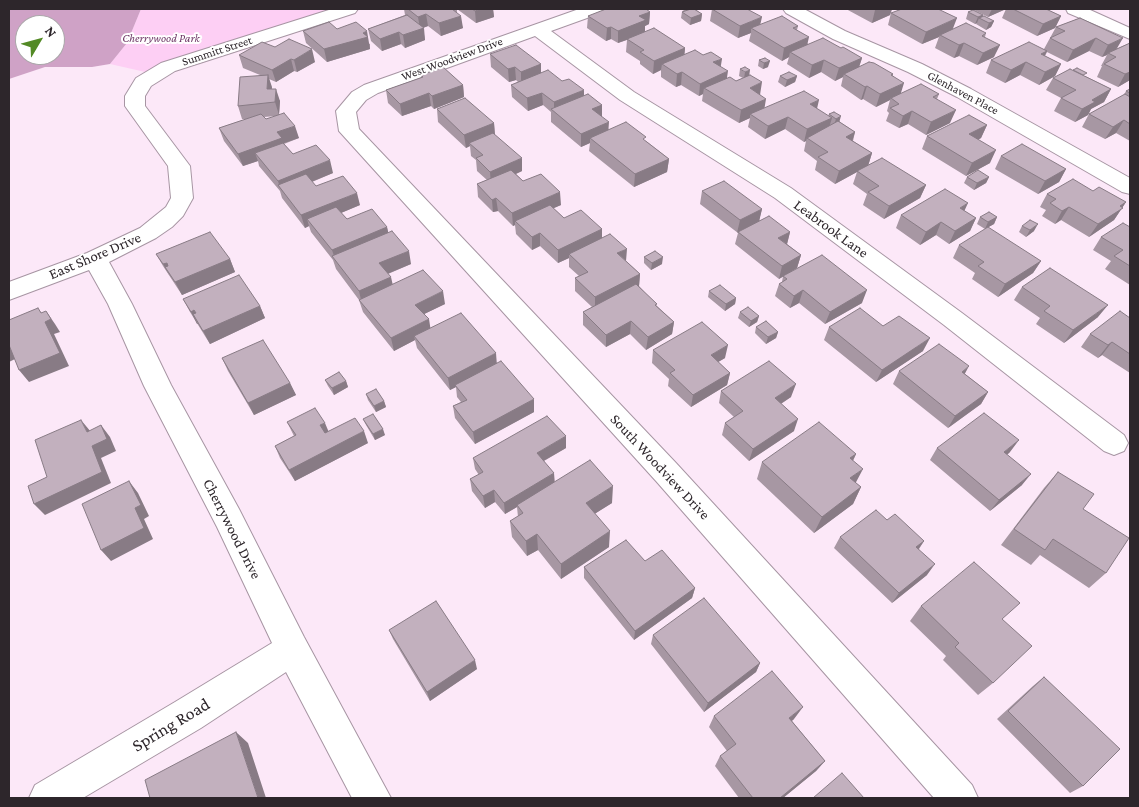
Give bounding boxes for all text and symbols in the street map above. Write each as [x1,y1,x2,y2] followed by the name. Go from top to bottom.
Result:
[15,15,65,65] north arrow
[42,23,60,40] text: N
[122,31,200,45] park label: Cherrywood Park
[180,33,254,69] street label: Summitt Street
[399,34,505,84] street label: West Woodview Drive
[925,68,1001,118] street label: Glenhaven Place
[790,196,872,262] street label: Leabrook Lane
[46,229,144,283] street label: East Shore Drive
[606,410,714,524] street label: South Woodview Drive
[199,476,265,582] street label: Cherrywood Drive
[128,693,214,757] street label: Spring Road

